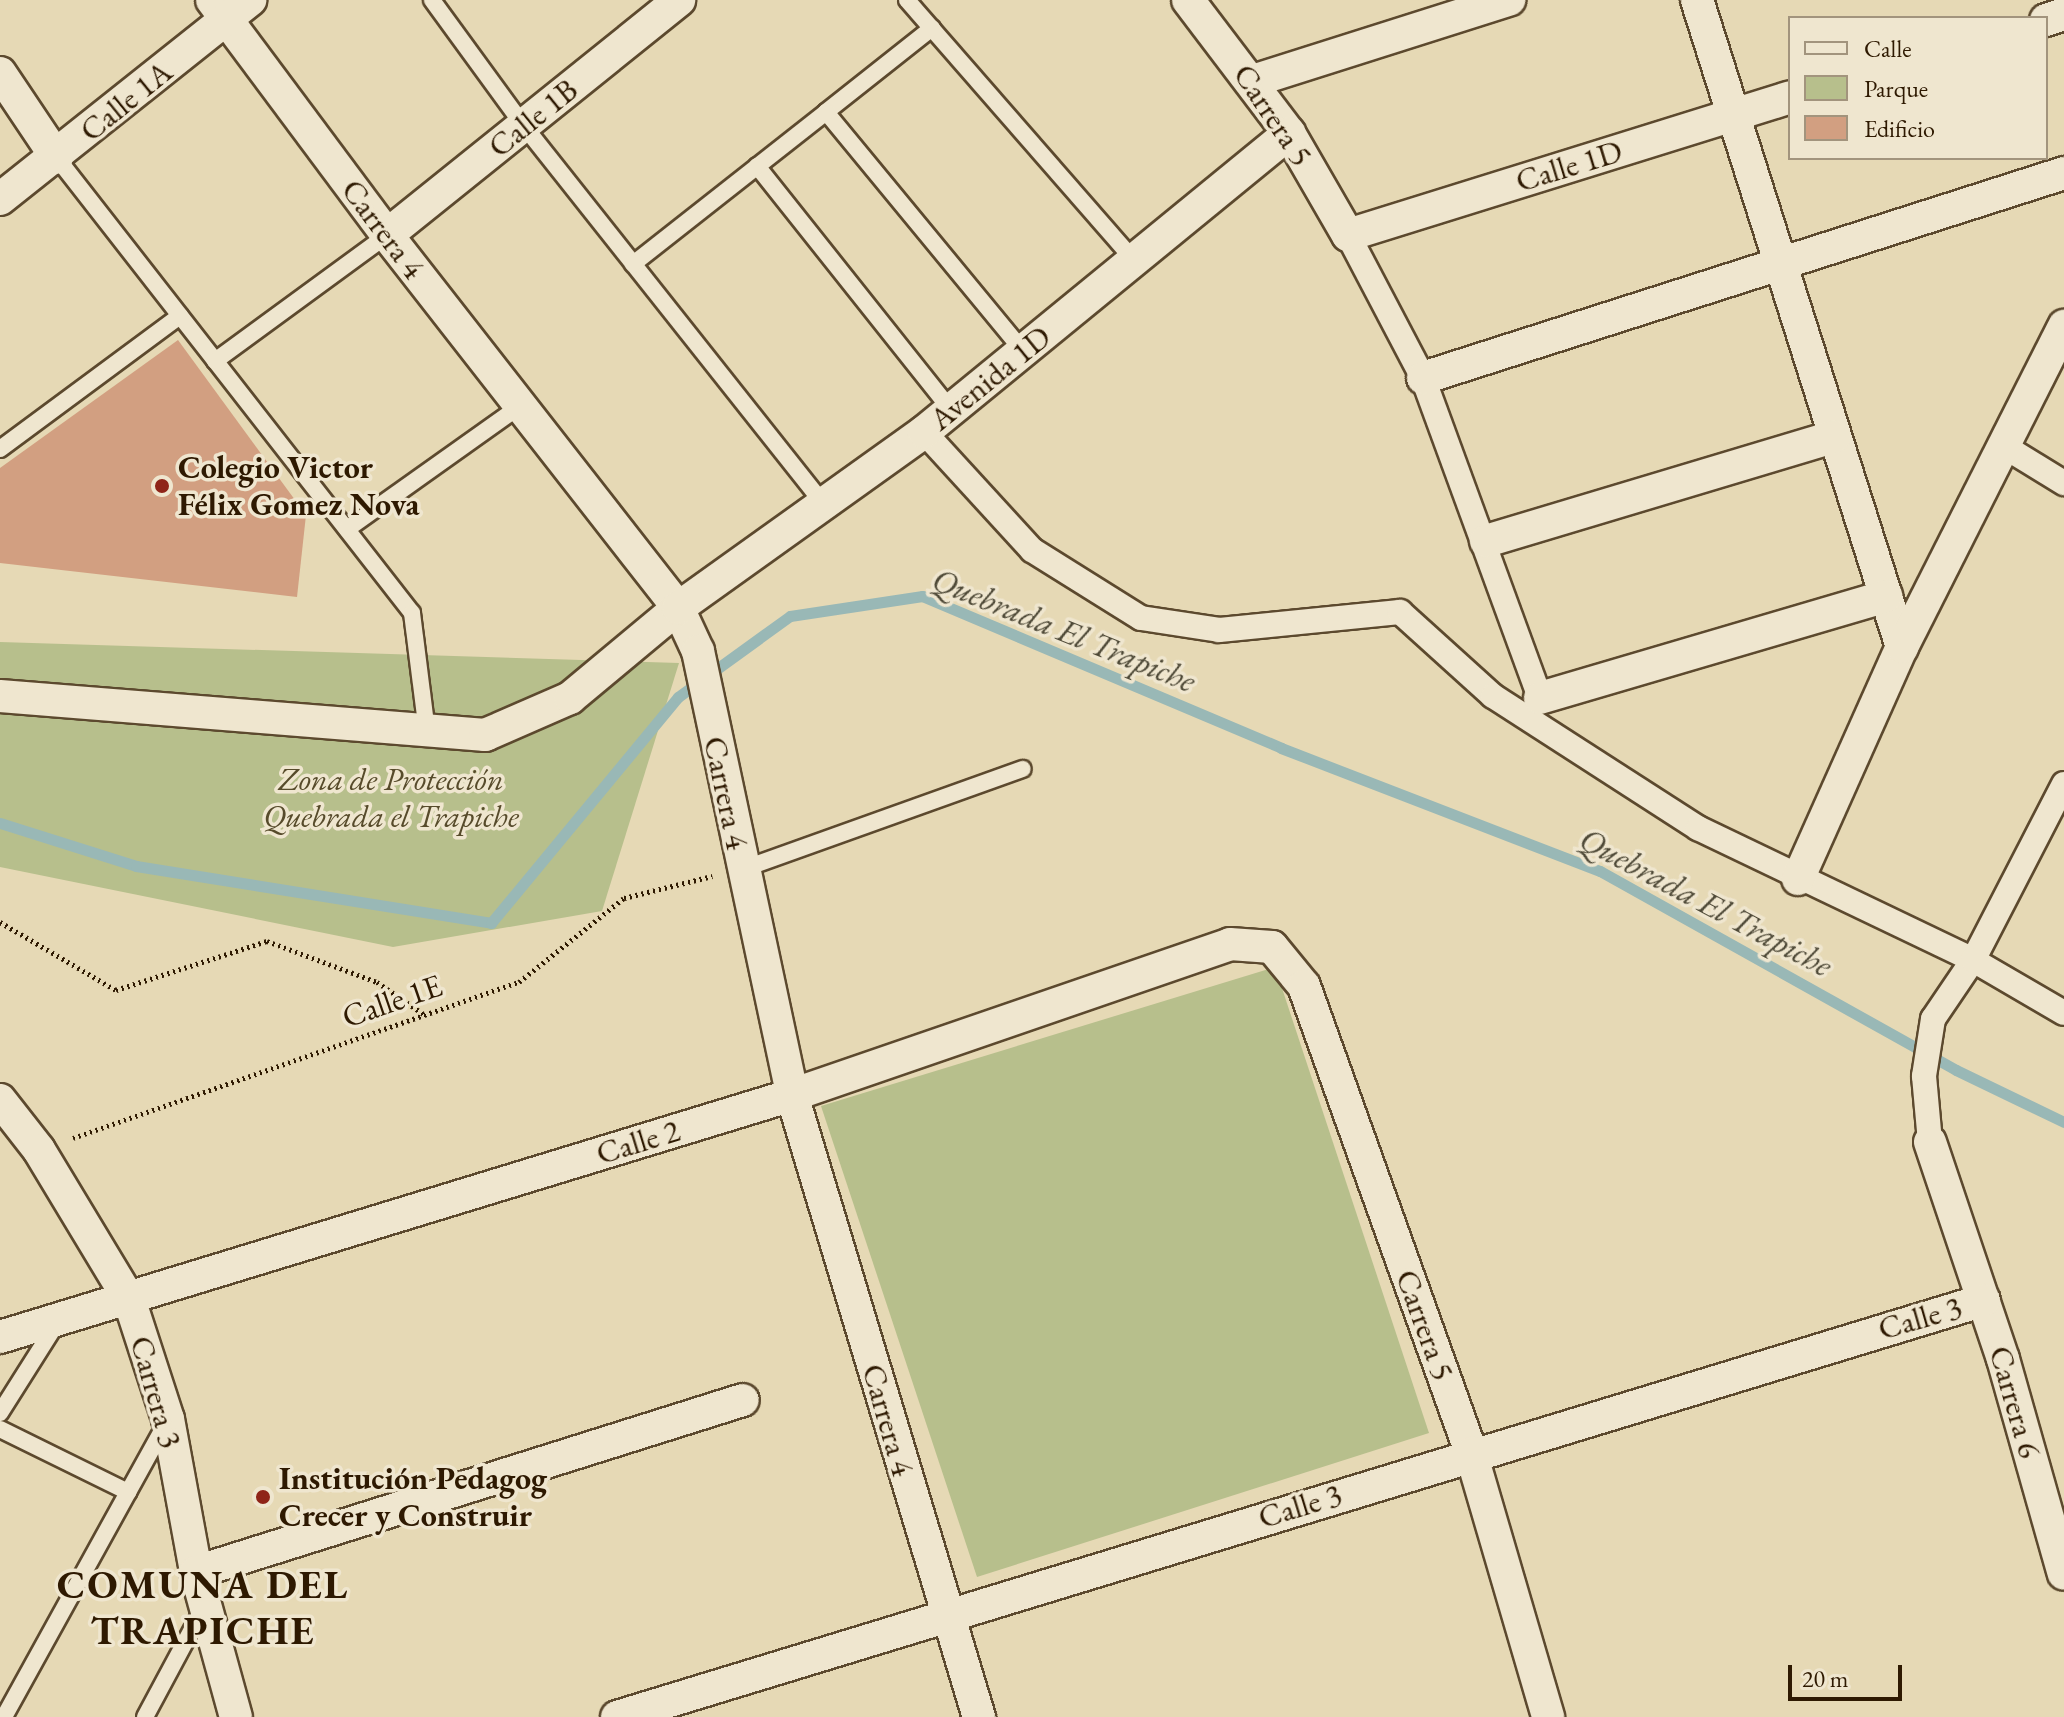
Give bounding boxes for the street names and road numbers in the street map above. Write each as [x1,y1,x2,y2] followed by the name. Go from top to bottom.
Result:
[72,52,180,150] street label: Calle 1A
[1225,57,1321,173] street label: Carrera 5
[481,70,585,166] street label: Calle 1B
[1511,132,1627,200] street label: Calle 1D
[333,172,433,286] street label: Carrera 4
[922,317,1058,439] street label: Avenida 1D
[695,733,757,853] street label: Carrera 4
[337,966,447,1036] street label: Calle 1E
[592,1111,684,1173] street label: Calle 2
[1387,1265,1463,1385] street label: Carrera 5
[1874,1288,1966,1348] street label: Calle 3
[122,1332,190,1452] street label: Carrera 3
[1981,1342,2049,1462] street label: Carrera 6
[854,1360,922,1480] street label: Carrera 4
[1254,1475,1346,1537] street label: Calle 3

